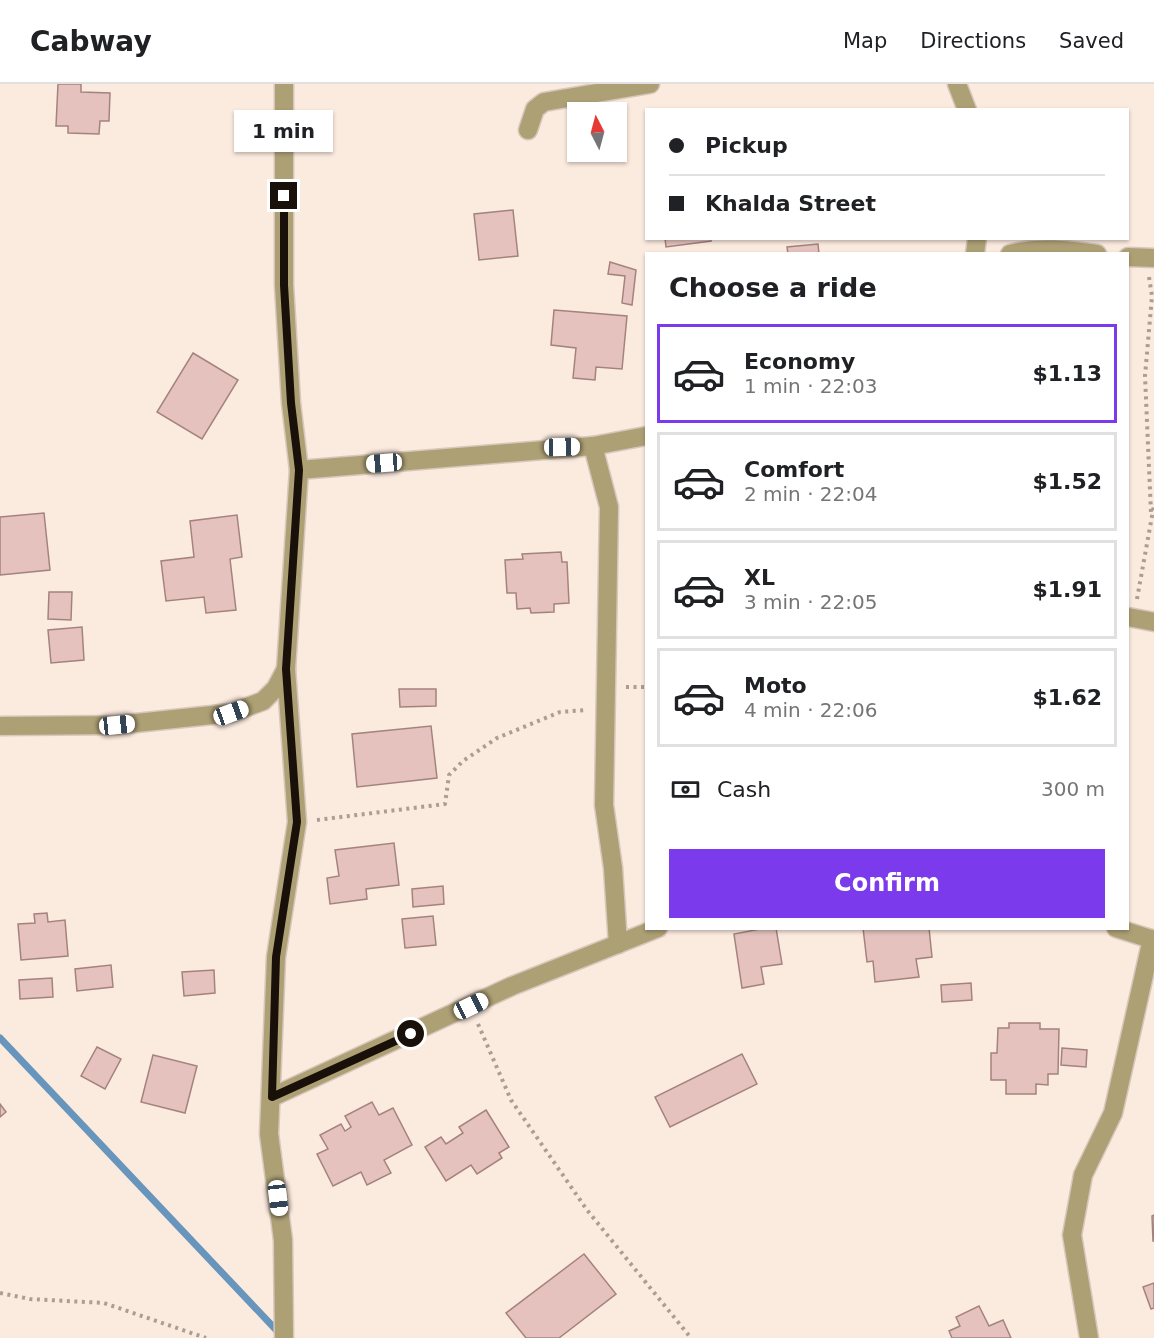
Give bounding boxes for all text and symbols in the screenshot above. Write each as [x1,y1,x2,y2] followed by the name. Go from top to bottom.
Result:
[30,25,152,58] text: Cabway
[843,29,887,53] text: Map
[920,29,1026,53] text: Directions
[1059,29,1124,53] text: Saved
[567,102,627,162] north arrow
[567,102,627,162] map controls
[234,109,334,151] callout: 1 min
[252,119,315,143] text: 1 min
[705,133,788,158] text: Pickup
[270,182,297,209] route end
[705,191,876,216] text: Khalda Street
[669,272,877,303] text: Choose a ride
[672,347,726,401] icon: car
[744,349,855,374] text: Economy
[1032,361,1102,386] text: $1.13
[744,374,878,398] text: 1 min · 22:03
[544,438,580,456] car
[365,453,403,473] car
[672,455,726,509] icon: car
[744,457,844,482] text: Comfort
[1032,469,1102,494] text: $1.52
[744,482,878,506] text: 2 min · 22:04
[672,563,726,617] icon: car
[744,565,775,590] text: XL
[1032,577,1102,602] text: $1.91
[744,590,878,614] text: 3 min · 22:05
[672,671,726,725] icon: car
[744,673,807,698] text: Moto
[1032,685,1102,710] text: $1.62
[211,698,251,728] car
[744,698,878,722] text: 4 min · 22:06
[98,714,136,736] car
[669,773,702,806] icon: cash
[717,777,771,802] text: Cash
[1041,777,1105,801] text: 300 m
[669,849,1105,918] button: Confirm
[451,990,491,1022] car
[397,1020,424,1047] route start
[267,1179,289,1217] car

